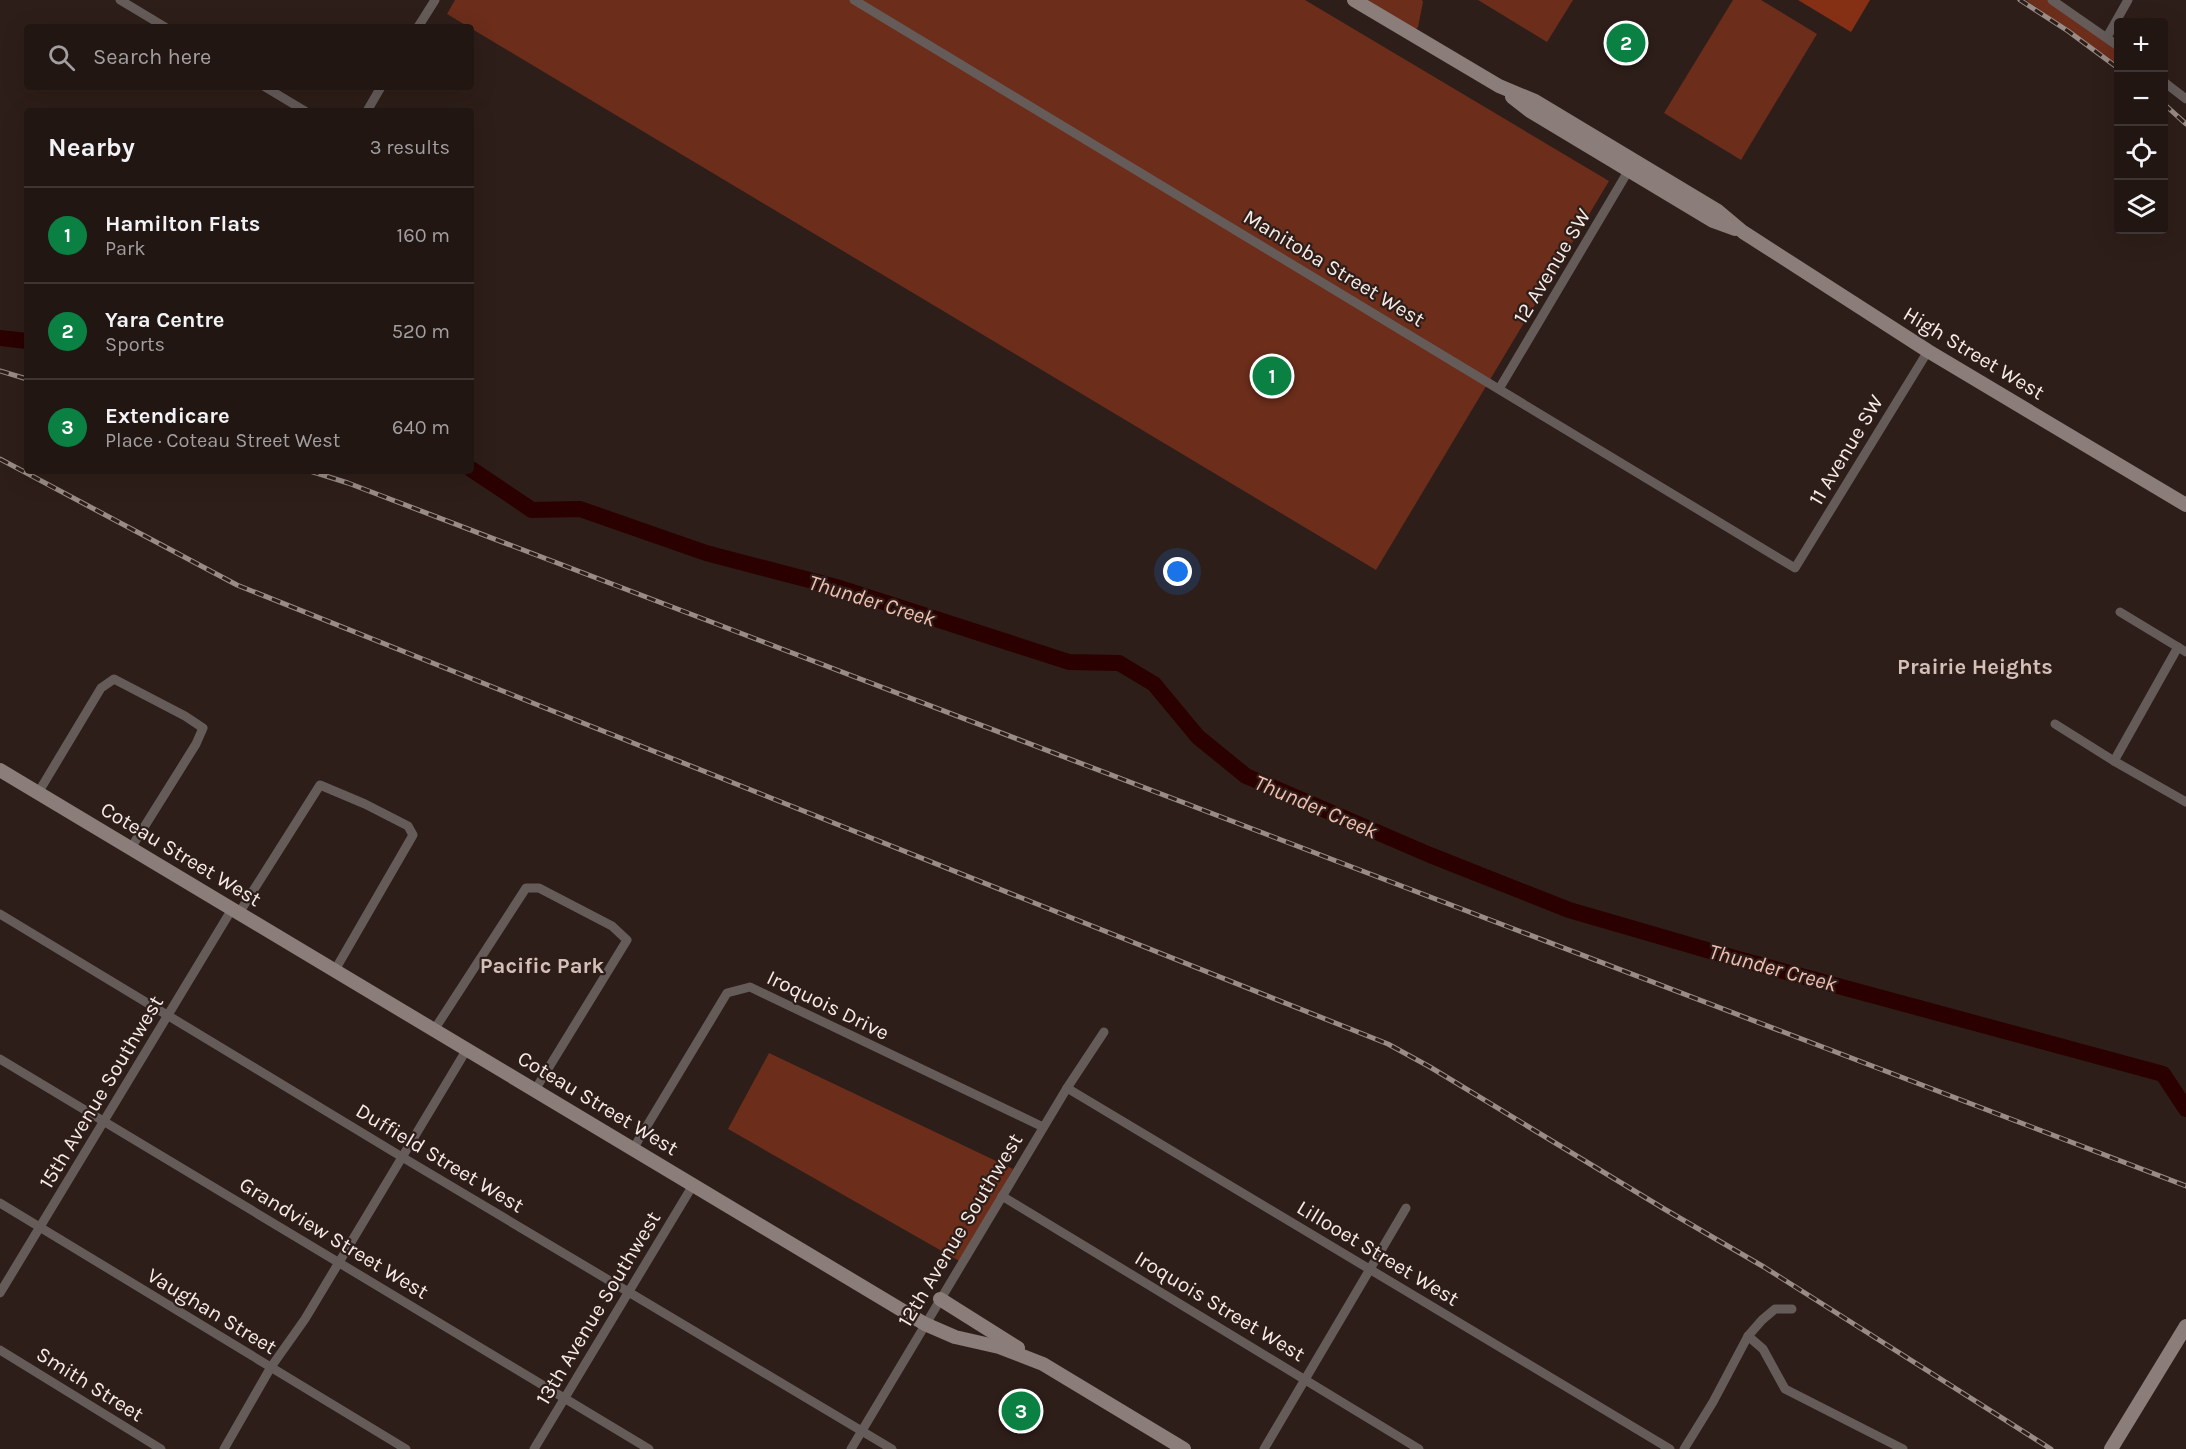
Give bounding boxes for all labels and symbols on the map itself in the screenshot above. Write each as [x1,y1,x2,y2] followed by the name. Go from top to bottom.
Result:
[1606,20,1646,66] pin: 2
[1239,204,1429,332] street label: Manitoba Street West
[1508,204,1596,328] street label: 12 Avenue SW
[1899,301,2049,405] street label: High Street West
[1252,354,1292,398] pin: 1
[1804,390,1888,510] street label: 11 Avenue SW
[1163,557,1192,586] your location
[805,569,939,633] water label: Thunder Creek
[1897,654,2053,680] district label: Prairie Heights
[1250,769,1382,845] water label: Thunder Creek
[96,797,266,911] street label: Coteau Street West
[1706,938,1840,998] water label: Thunder Creek
[480,953,604,979] district label: Pacific Park
[763,965,893,1045] street label: Iroquois Drive
[34,991,168,1193] street label: 15th Avenue Southwest
[513,1046,683,1160] street label: Coteau Street West
[352,1098,528,1218] street label: Duffield Street West
[893,1129,1027,1331] street label: 12th Avenue Southwest
[235,1172,433,1304] street label: Grandview Street West
[1293,1195,1464,1311] street label: Lillooet Street West
[531,1207,665,1409] street label: 13th Avenue Southwest
[1131,1246,1309,1366] street label: Iroquois Street West
[143,1263,281,1359] street label: Vaughan Street
[32,1342,148,1427] street label: Smith Street
[1002,1388,1040,1434] pin: 3

